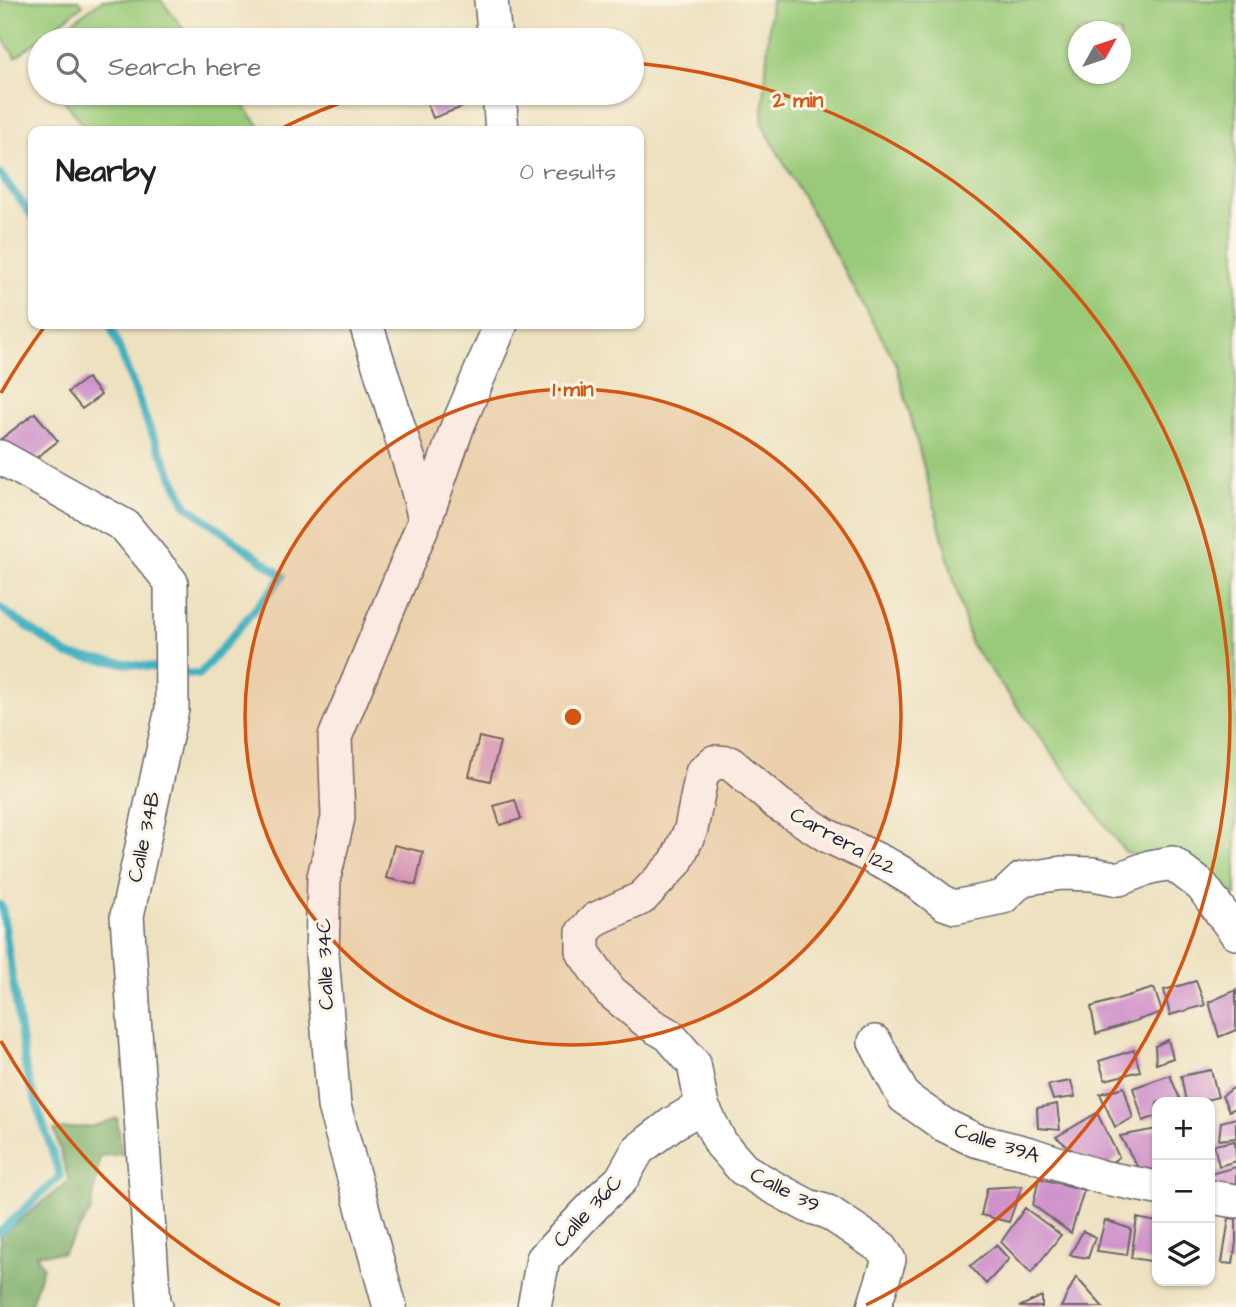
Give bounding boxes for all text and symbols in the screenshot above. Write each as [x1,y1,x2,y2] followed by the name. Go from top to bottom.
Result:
[1068,21,1131,84] north arrow
[28,28,644,105] search box
[52,48,90,86] icon: search
[108,49,261,85] text: Search here
[772,86,824,115] text: 2 min
[56,151,156,193] text: Nearby
[519,156,616,188] text: 0 results
[552,375,594,404] text: 1 min
[561,705,585,729] centre of rings
[120,789,168,885] street label: Calle 34B
[785,800,901,882] street label: Carrera 122
[309,918,341,1010] street label: Calle 34C
[1152,1097,1215,1286] map controls
[1152,1097,1215,1160] button: +
[951,1116,1044,1171] street label: Calle 39A
[745,1160,825,1220] street label: Calle 39
[1152,1160,1215,1223] button: −
[546,1168,630,1254] street label: Calle 36C
[1152,1223,1215,1286] button: layers

